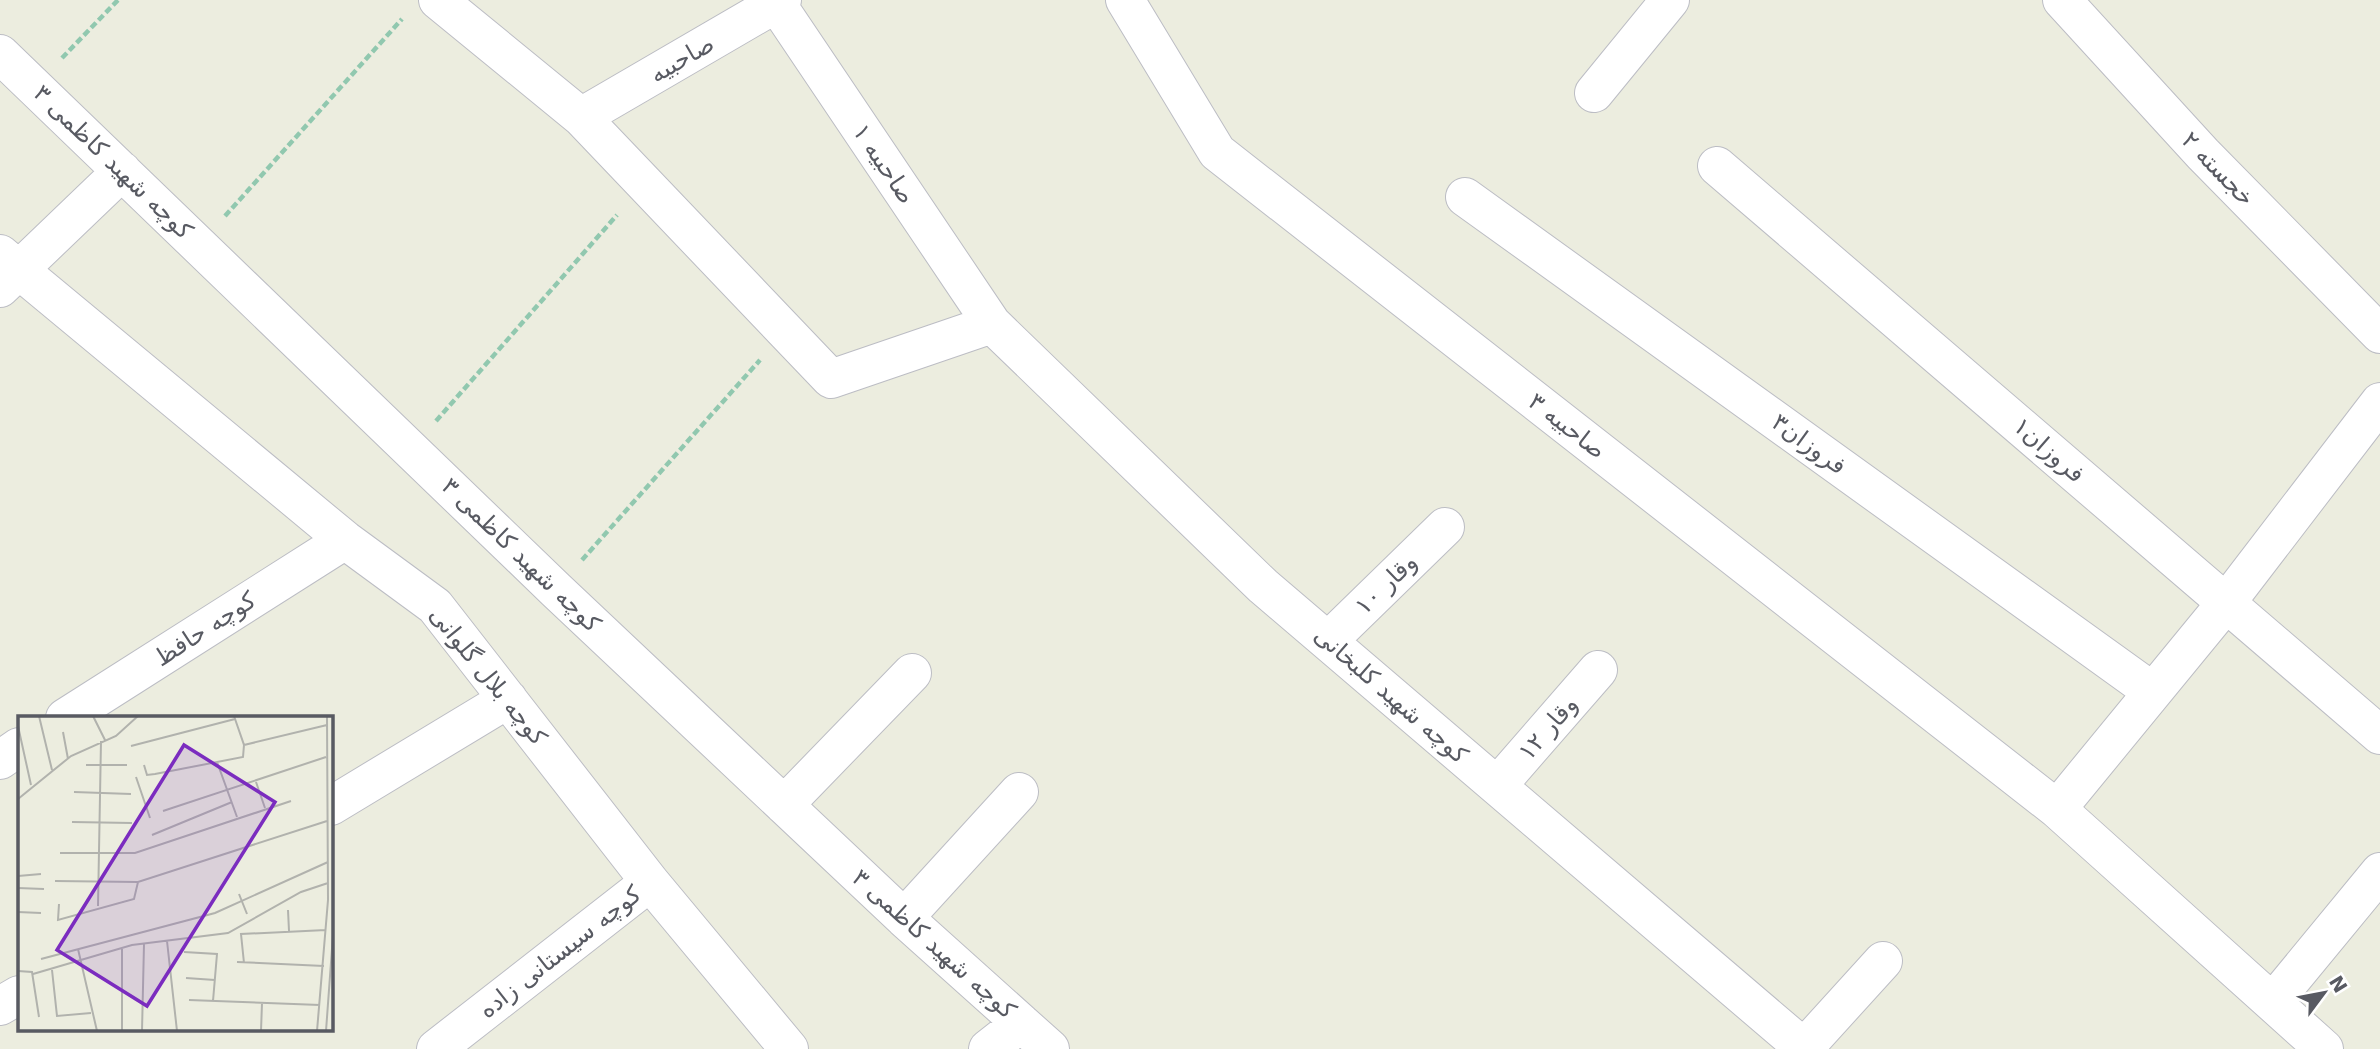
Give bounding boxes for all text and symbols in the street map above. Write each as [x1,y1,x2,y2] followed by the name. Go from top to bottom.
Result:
[645,29,719,89] street label: صاحبیه
[28,79,199,245] street label: کوچه شهید کاظمی ۳
[847,119,921,209] street label: صاحبیه ۱
[2176,126,2260,212] street label: خجسته ۲
[1523,387,1611,465] street label: صاحبیه ۳
[1766,408,1852,480] street label: فروزان۳
[2008,412,2090,488] street label: فروزان۱
[436,472,607,638] street label: کوچه شهید کاظمی ۳
[1349,548,1423,620] street label: وقار ۱۰
[149,585,262,672] street label: کوچه حافظ
[424,601,553,751] street label: کوچه بلال گلوانی
[1309,621,1474,770] street label: کوچه شهید کلبخانی
[1513,690,1583,766] street label: وقار ۱۲
[18,716,332,1032] inset map
[847,863,1022,1025] street label: کوچه شهید کاظمی ۳
[473,880,647,1024] street label: کوچه سیستانی زاده
[2289,958,2359,1028] north arrow
[2325,971,2352,997] text: N

